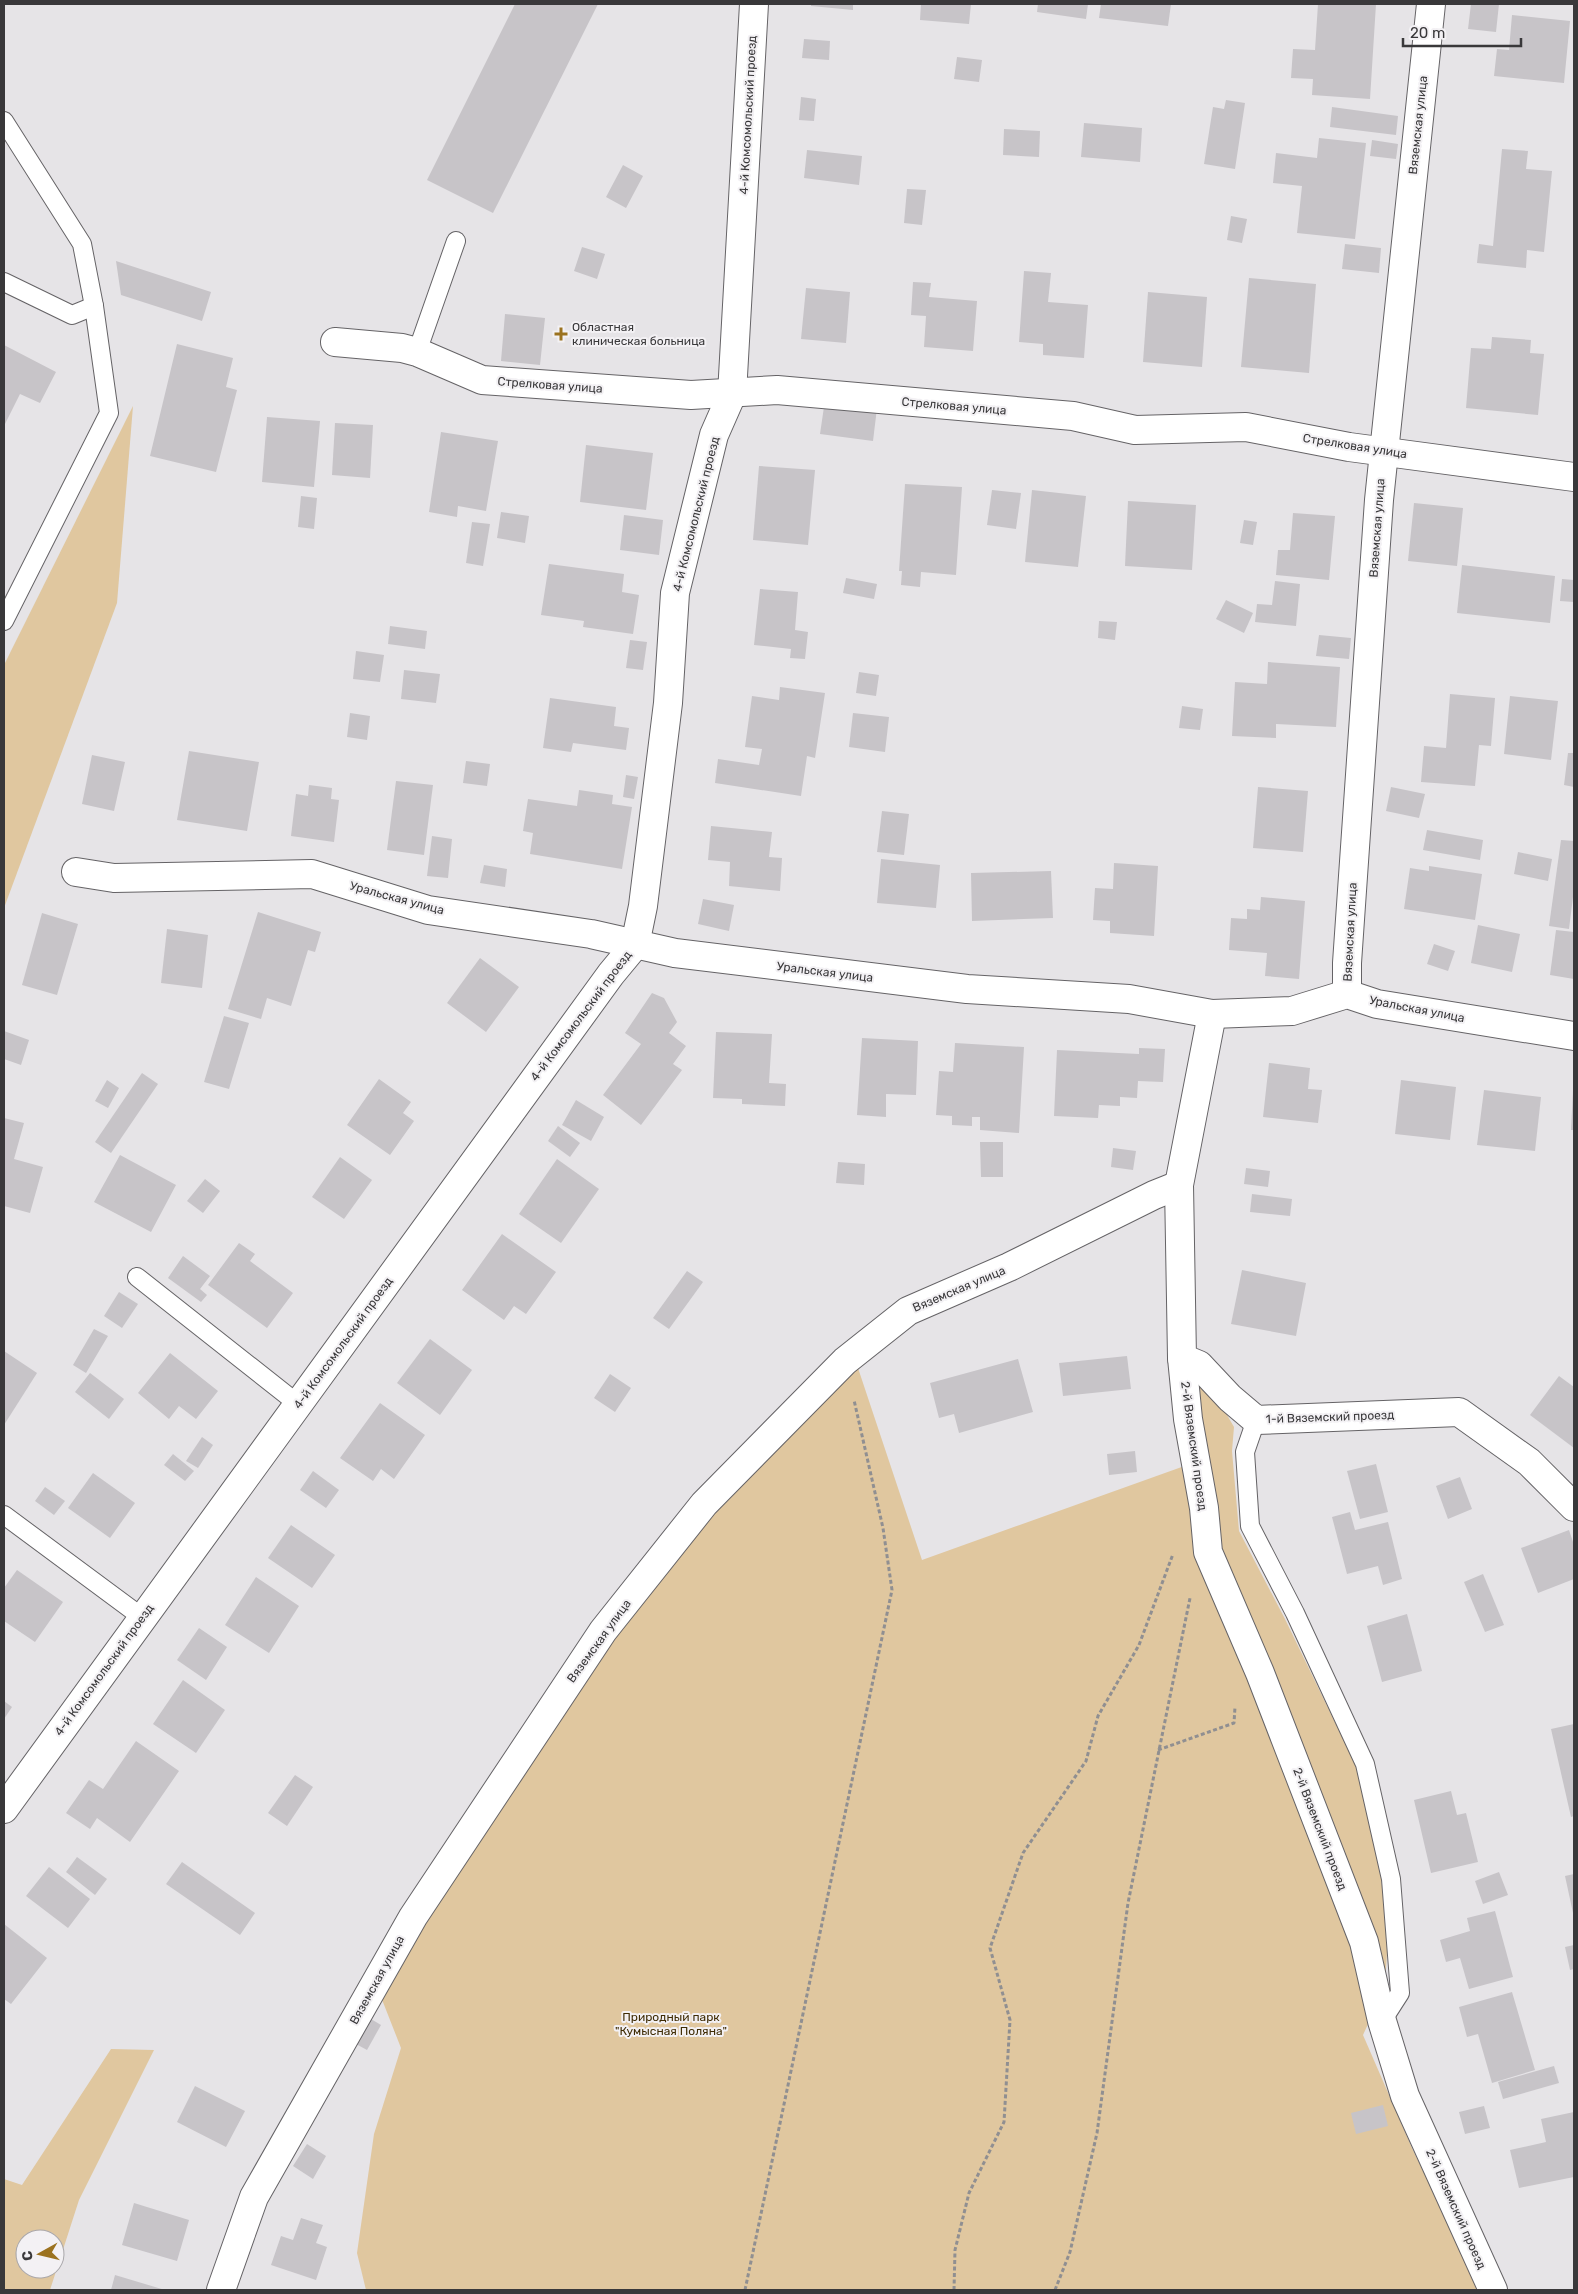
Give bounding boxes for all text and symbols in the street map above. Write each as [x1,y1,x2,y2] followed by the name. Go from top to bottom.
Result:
[1403,15,1520,47] scale bar
[1410,24,1445,42] text: 20 m
[737,35,759,195] street label: 4-й Комсомольский проезд
[1406,75,1430,175] street label: Вяземская улица
[572,320,705,348] place label: Областная клиническая больница
[554,327,568,341] marker: Областная клиническая больница
[497,374,603,396] street label: Стрелковая улица
[901,394,1007,418] street label: Стрелковая улица
[1302,431,1408,461] street label: Стрелковая улица
[670,435,722,593] street label: 4-й Комсомольский проезд
[1367,478,1387,578] street label: Вяземская улица
[348,879,446,917] street label: Уральская улица
[1340,882,1360,982] street label: Вяземская улица
[528,948,634,1084] street label: 4-й Комсомольский проезд
[776,959,874,985] street label: Уральская улица
[1368,993,1466,1025] street label: Уральская улица
[911,1263,1007,1315] street label: Вяземская улица
[291,1274,395,1412] street label: 4-й Комсомольский проезд
[1178,1381,1210,1511] street label: 2-й Вяземский проезд
[1265,1408,1395,1426] street label: 1-й Вяземский проезд
[564,1597,634,1685] street label: Вяземская улица
[52,1601,156,1739] street label: 4-й Комсомольский проезд
[1290,1766,1350,1892] street label: 2-й Вяземский проезд
[347,1933,407,2027] street label: Вяземская улица
[615,2010,727,2038] park label: Природный парк "Кумысная Поляна"
[1423,2147,1489,2271] street label: 2-й Вяземский проезд
[15,2229,65,2279] north arrow
[18,2250,37,2262] text: С

